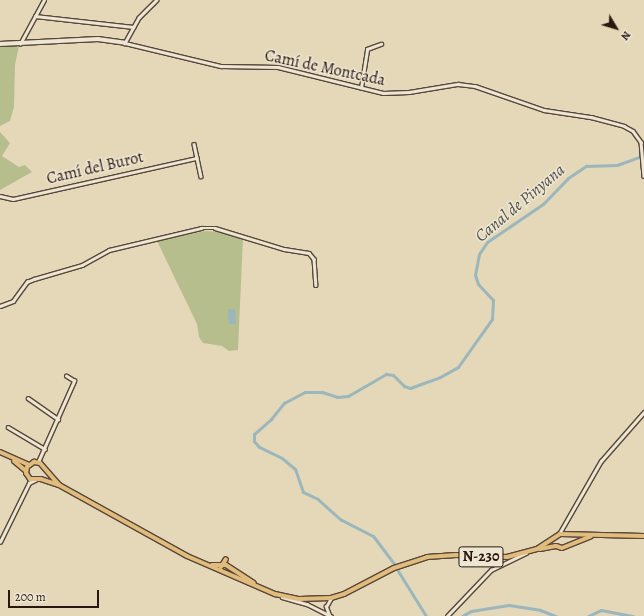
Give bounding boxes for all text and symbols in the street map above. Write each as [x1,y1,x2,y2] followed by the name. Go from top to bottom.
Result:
[596,8,636,48] north arrow
[617,28,634,43] text: N
[263,46,387,90] street label: Camí de Montcada
[45,148,145,188] street label: Camí del Burot
[471,160,569,246] water label: Canal de Pinyana
[458,544,504,570] road number: N-230
[10,582,101,608] scale bar
[15,589,46,605] text: 200 m

